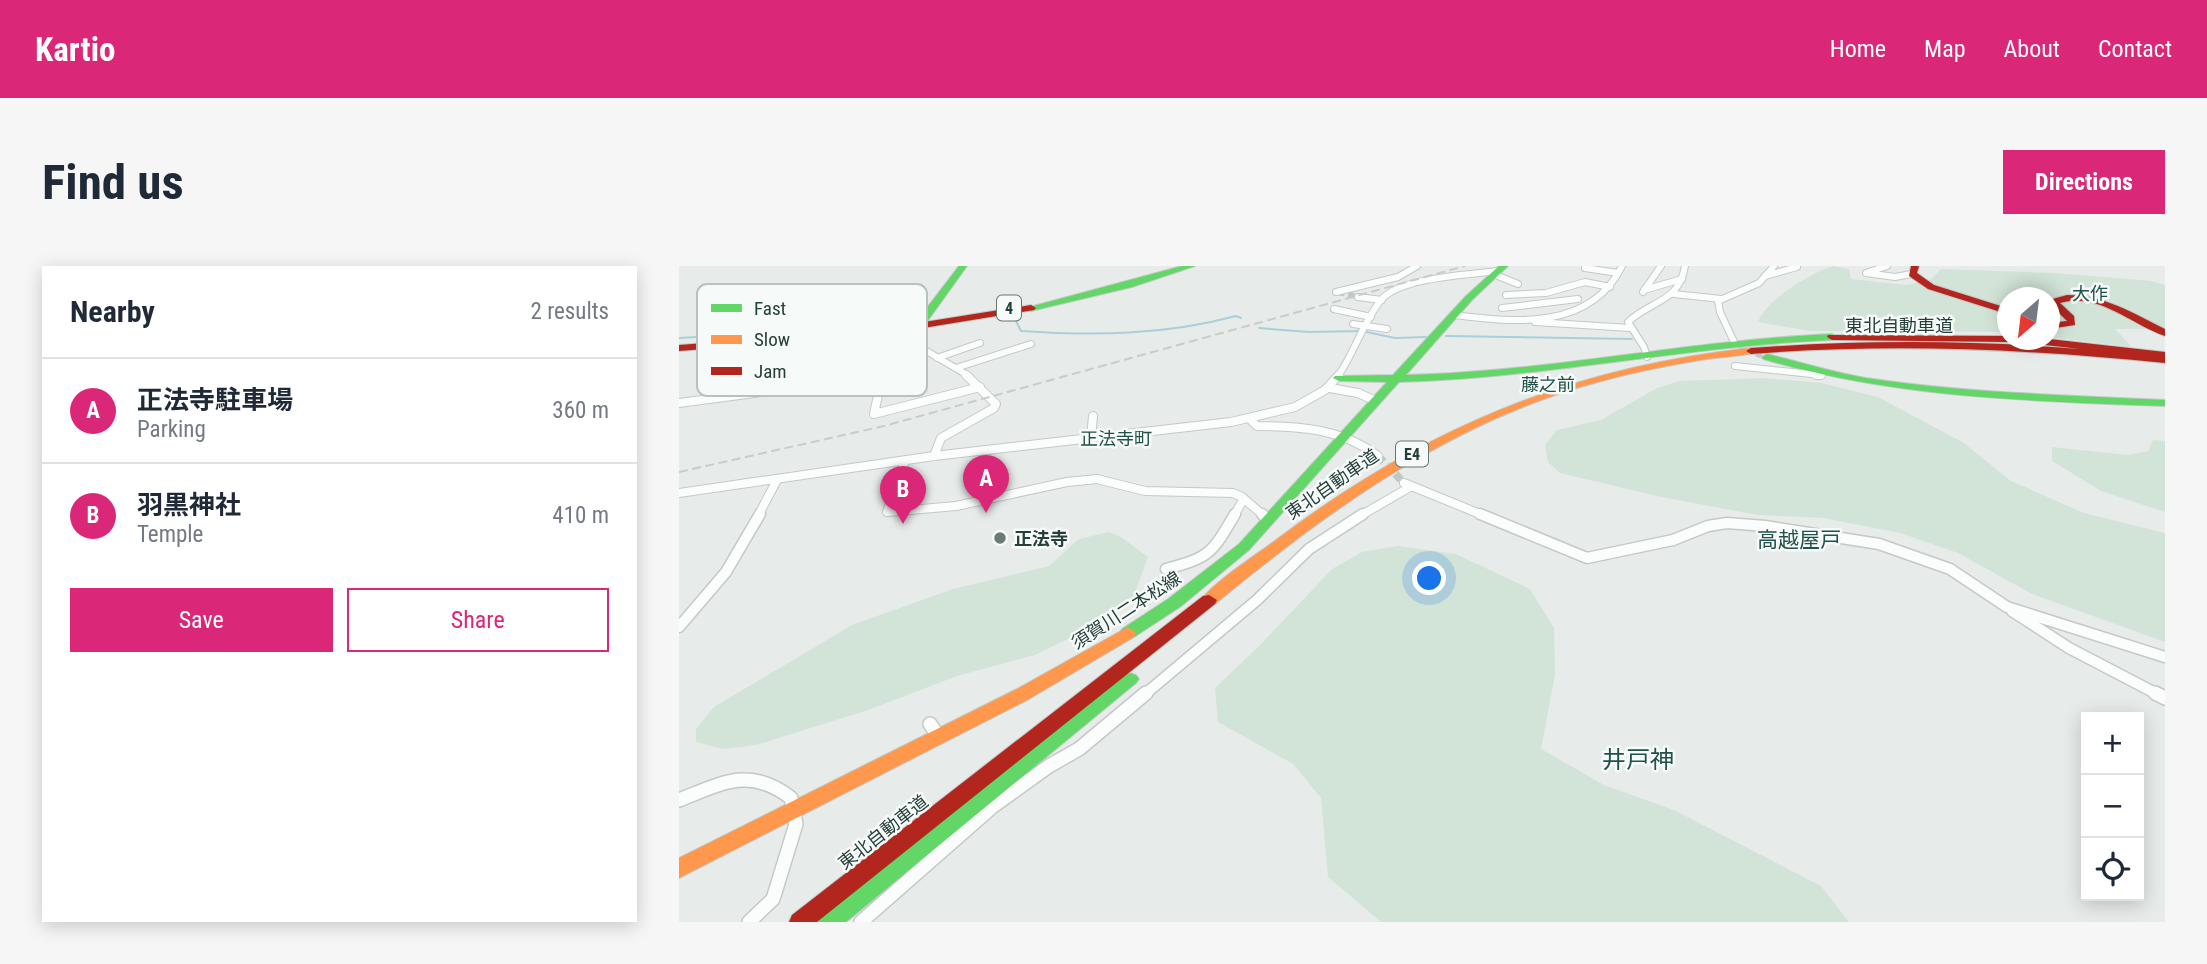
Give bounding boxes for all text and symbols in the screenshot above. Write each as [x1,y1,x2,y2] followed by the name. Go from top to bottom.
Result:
[35,30,115,69] text: Kartio
[1830,35,1886,63] text: Home
[1924,35,1966,63] text: Map
[2004,35,2060,63] text: About
[2098,35,2172,63] text: Contact
[2003,150,2165,214] button: Directions
[42,154,184,211] text: Find us
[2072,283,2108,304] district label: 大作
[697,284,927,396] legend
[1997,287,2060,350] north arrow
[70,294,155,329] text: Nearby
[997,296,1021,320] road number: 4
[754,297,786,320] text: Fast
[531,298,609,325] text: 2 results
[1845,315,1953,336] street label: 東北自動車道
[754,328,790,351] text: Slow
[754,360,787,383] text: Jam
[1521,374,1575,395] district label: 藤之前
[137,385,293,415] text: 正法寺駐車場
[86,397,100,424] text: A
[552,397,609,424] text: 360 m
[137,416,206,443] text: Parking
[1080,428,1152,449] district label: 正法寺町
[1396,442,1428,466] road number: E4
[1282,444,1382,524] street label: 東北自動車道
[963,455,1009,513] pin: A
[880,466,926,524] pin: B
[137,490,241,520] text: 羽黒神社
[87,502,99,529] text: B
[552,502,609,529] text: 410 m
[137,521,203,548] text: Temple
[1014,528,1068,549] place label: 正法寺
[1757,528,1841,552] district label: 高越屋戸
[992,530,1008,546] marker: 正法寺
[1412,561,1446,595] your location
[1067,567,1185,653] street label: 須賀川二本松線
[70,588,333,652] button: Save
[347,588,609,652] button: Share
[2081,712,2144,901] map controls
[2081,712,2144,775] button: +
[1602,746,1674,774] district label: 井戸神
[2081,775,2144,838] button: −
[834,790,932,874] street label: 東北自動車道
[2081,838,2144,901] button: locate

